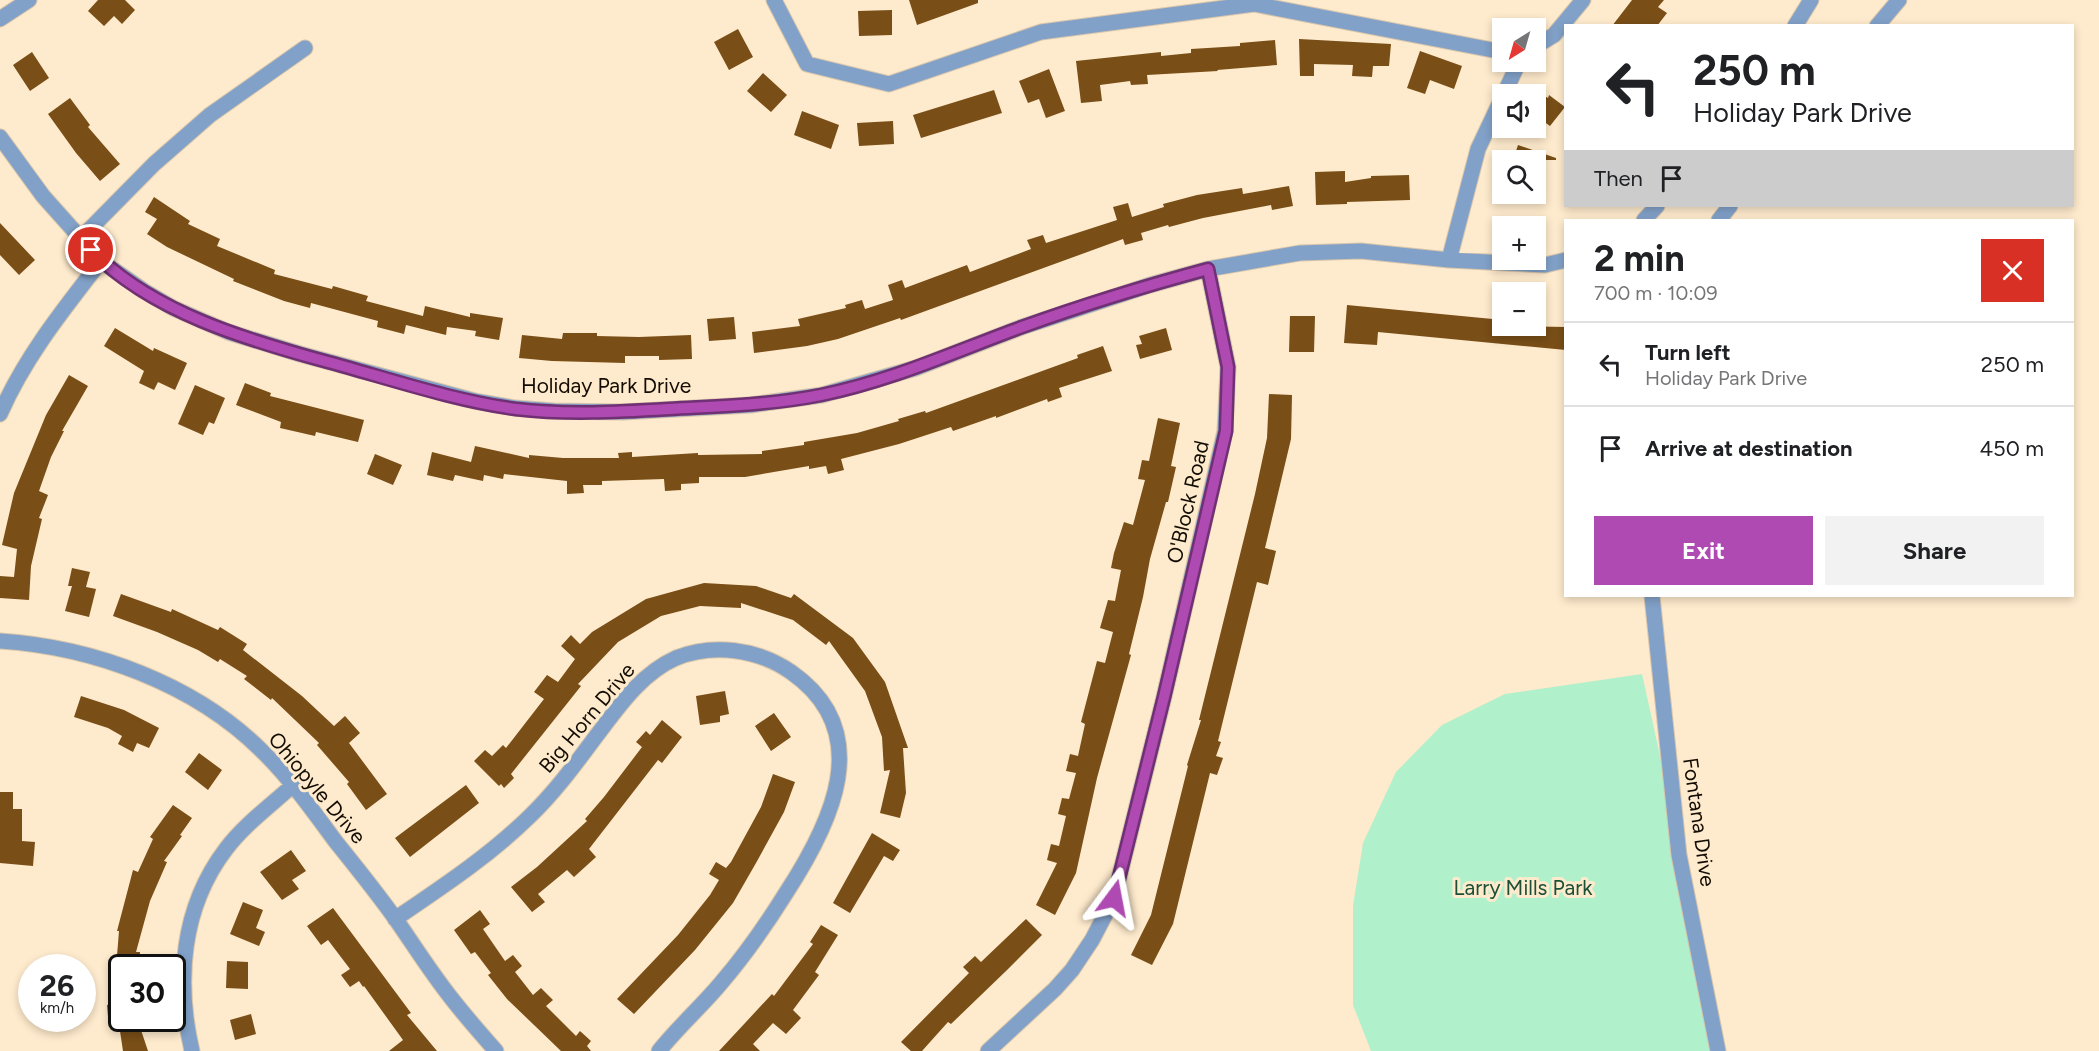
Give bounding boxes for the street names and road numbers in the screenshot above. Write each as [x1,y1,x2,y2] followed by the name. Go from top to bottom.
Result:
[521,373,691,398] street label: Holiday Park Drive
[1161,438,1214,566] street label: O'Block Road
[533,658,640,778] street label: Big Horn Drive
[263,727,371,849] street label: Ohiopyle Drive
[1678,756,1721,888] street label: Fontana Drive

